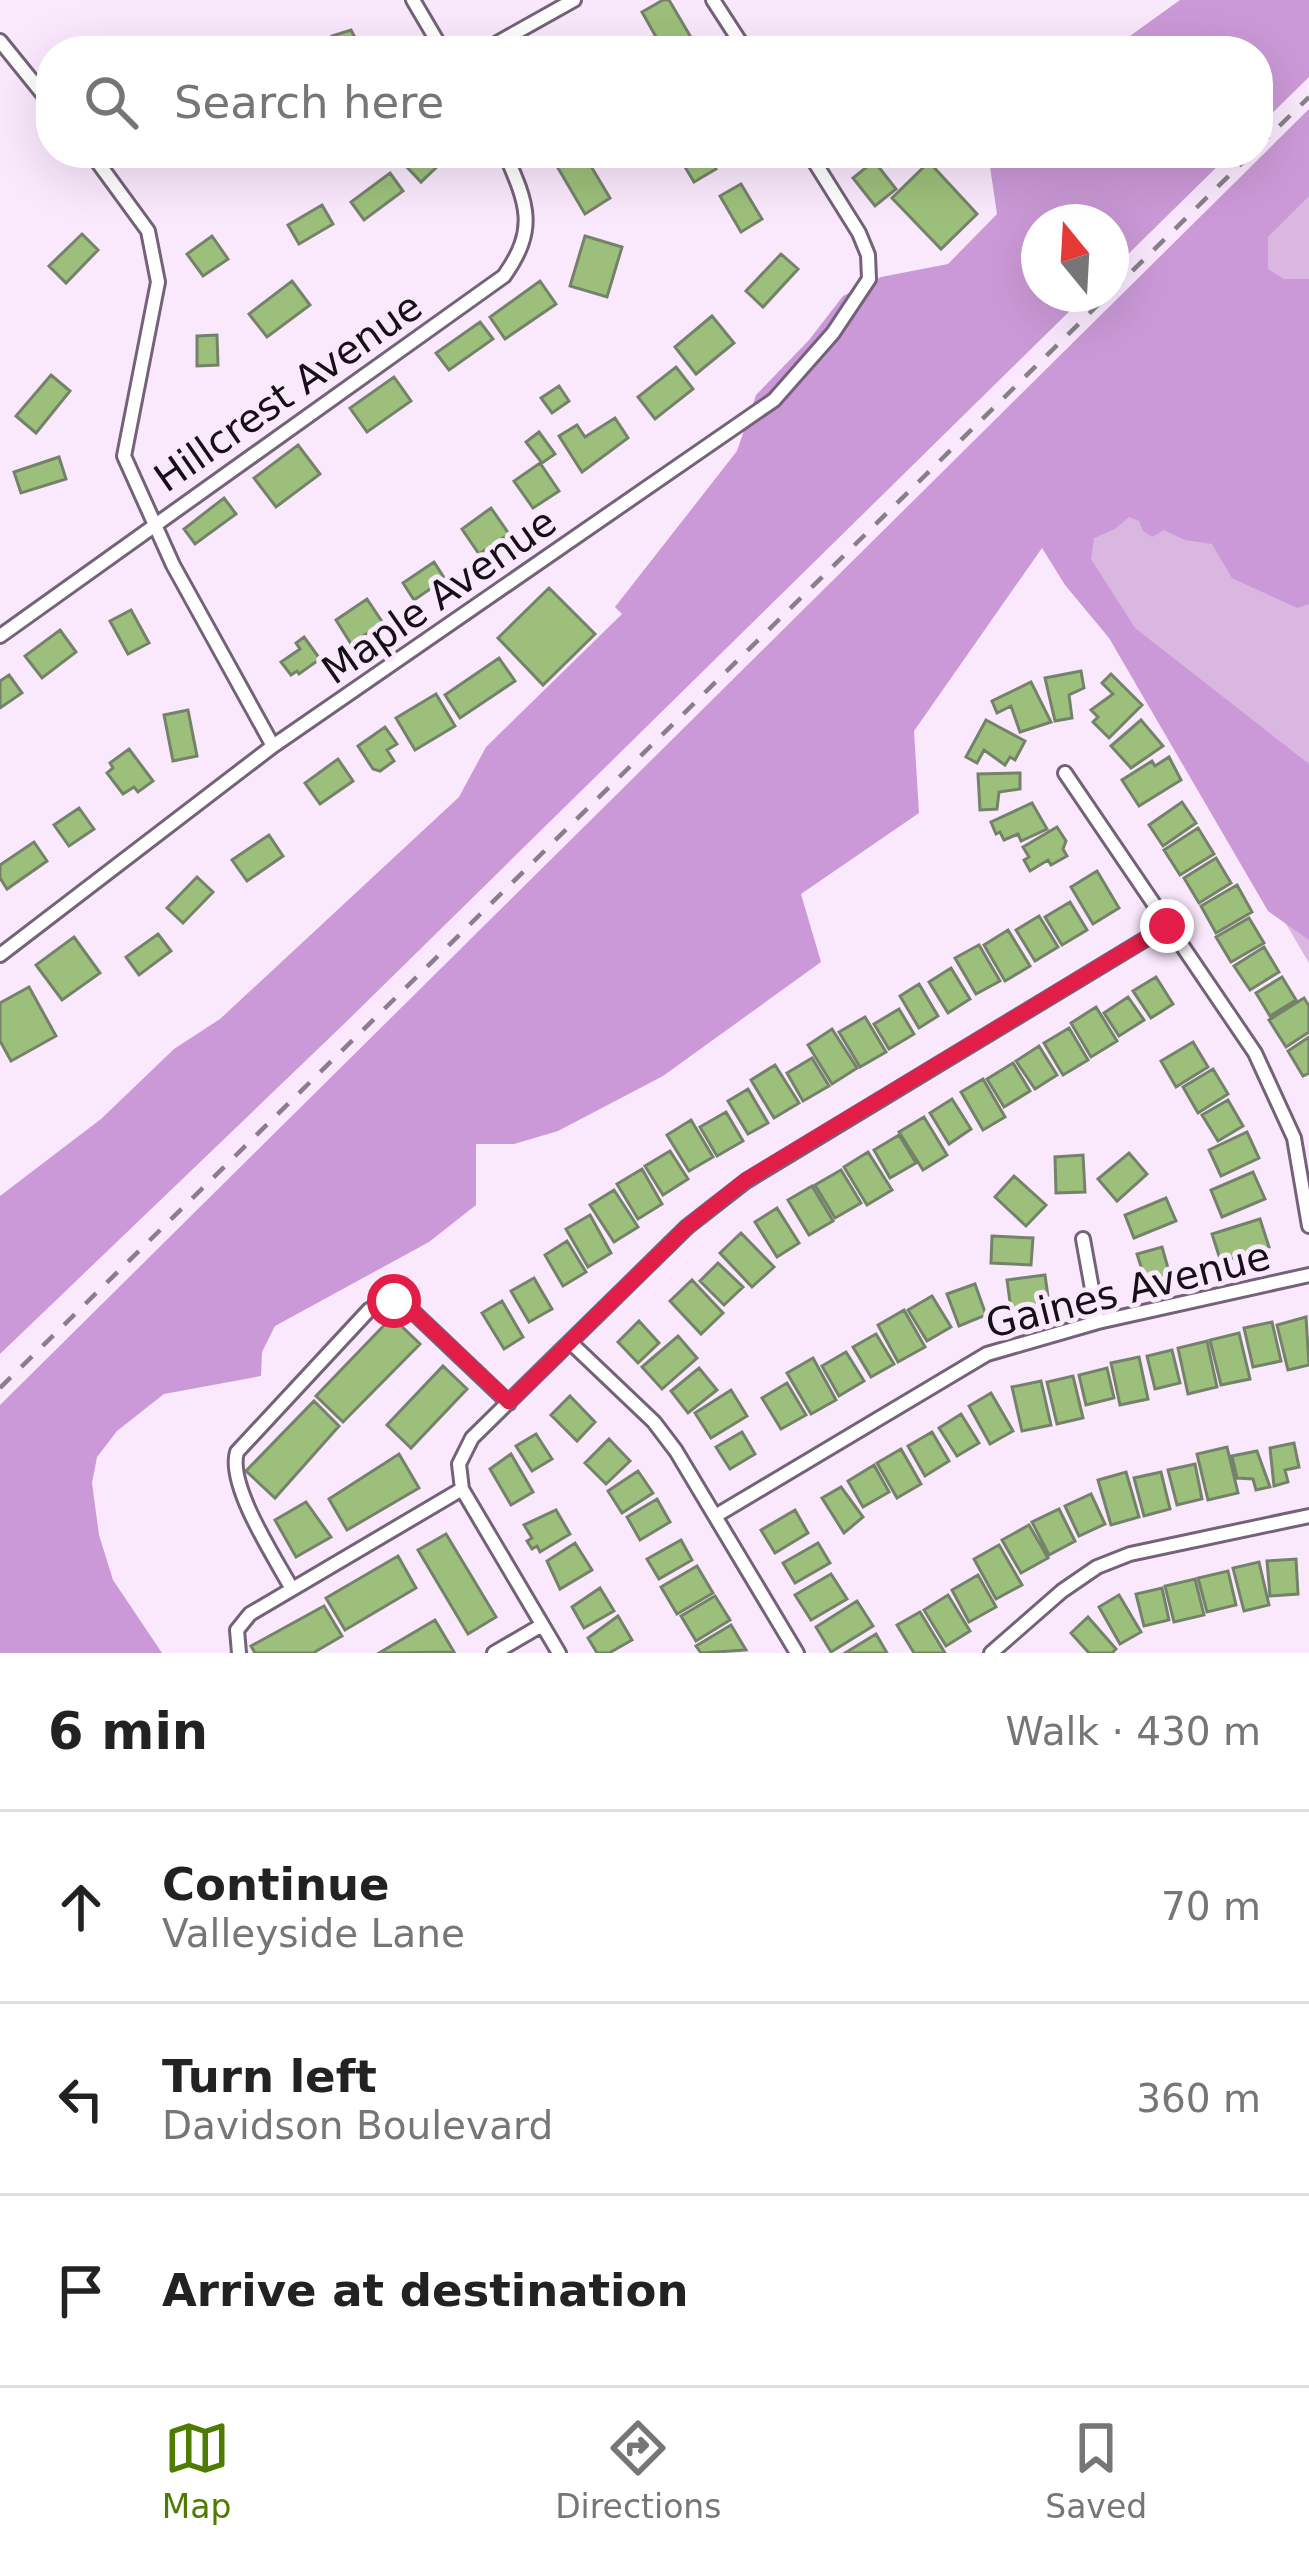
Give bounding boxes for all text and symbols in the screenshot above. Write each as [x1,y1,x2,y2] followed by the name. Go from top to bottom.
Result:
[36,36,1273,168] search box
[78,69,144,135] icon: search
[174,76,444,129] text: Search here
[1021,204,1129,312] north arrow
[146,283,430,501] street label: Hillcrest Avenue
[314,499,564,693] street label: Maple Avenue
[1140,899,1194,953] route end
[981,1233,1275,1347] street label: Gaines Avenue
[367,1274,421,1328] route start
[48,1702,208,1761] text: 6 min
[1006,1709,1261,1754] text: Walk · 430 m
[162,1858,390,1911] text: Continue
[48,1874,114,1940] icon: ahead
[1161,1884,1261,1929] text: 70 m
[162,1911,465,1956] text: Valleyside Lane
[162,2050,377,2103] text: Turn left
[48,2066,114,2132] icon: left
[1136,2076,1261,2121] text: 360 m
[162,2103,553,2148] text: Davidson Boulevard
[48,2258,114,2324] icon: arrive
[162,2264,688,2317] text: Arrive at destination
[162,2415,232,2526] tab: Map
[555,2415,721,2526] tab: Directions
[1045,2415,1147,2526] tab: Saved

